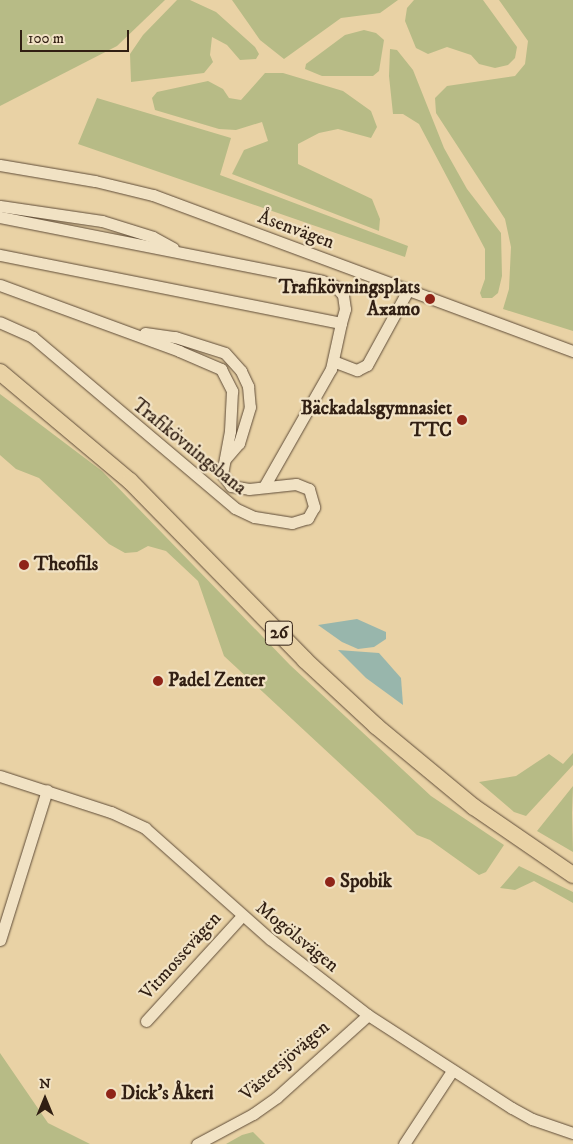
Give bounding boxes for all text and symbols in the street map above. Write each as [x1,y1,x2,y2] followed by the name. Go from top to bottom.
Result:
[22,20,131,52] scale bar
[28,29,64,48] text: 100 m
[255,206,337,254] street label: Åsenvägen
[279,277,420,321] place label: Trafikövningsplats Axamo
[424,293,436,305] marker: Trafikövningsplats Axamo
[127,394,251,500] street label: Trafikövningsbana
[301,398,452,442] place label: Bäckadalsgymnasiet TTC
[456,414,468,426] marker: Bäckadalsgymnasiet TTC
[34,554,98,576] place label: Theofils
[18,559,30,571] marker: Theofils
[264,618,294,648] road number: 26
[168,670,265,692] place label: Padel Zenter
[152,675,164,687] marker: Padel Zenter
[340,871,392,893] place label: Spobik
[324,876,336,888] marker: Spobik
[251,897,343,977] street label: Mogölsvägen
[136,907,226,1005] street label: Vitmossevägen
[236,1016,334,1106] street label: Västersjövägen
[20,1074,70,1124] north arrow
[39,1075,51,1093] text: N
[121,1083,214,1105] place label: Dick's Åkeri
[105,1088,117,1100] marker: Dick's Åkeri

